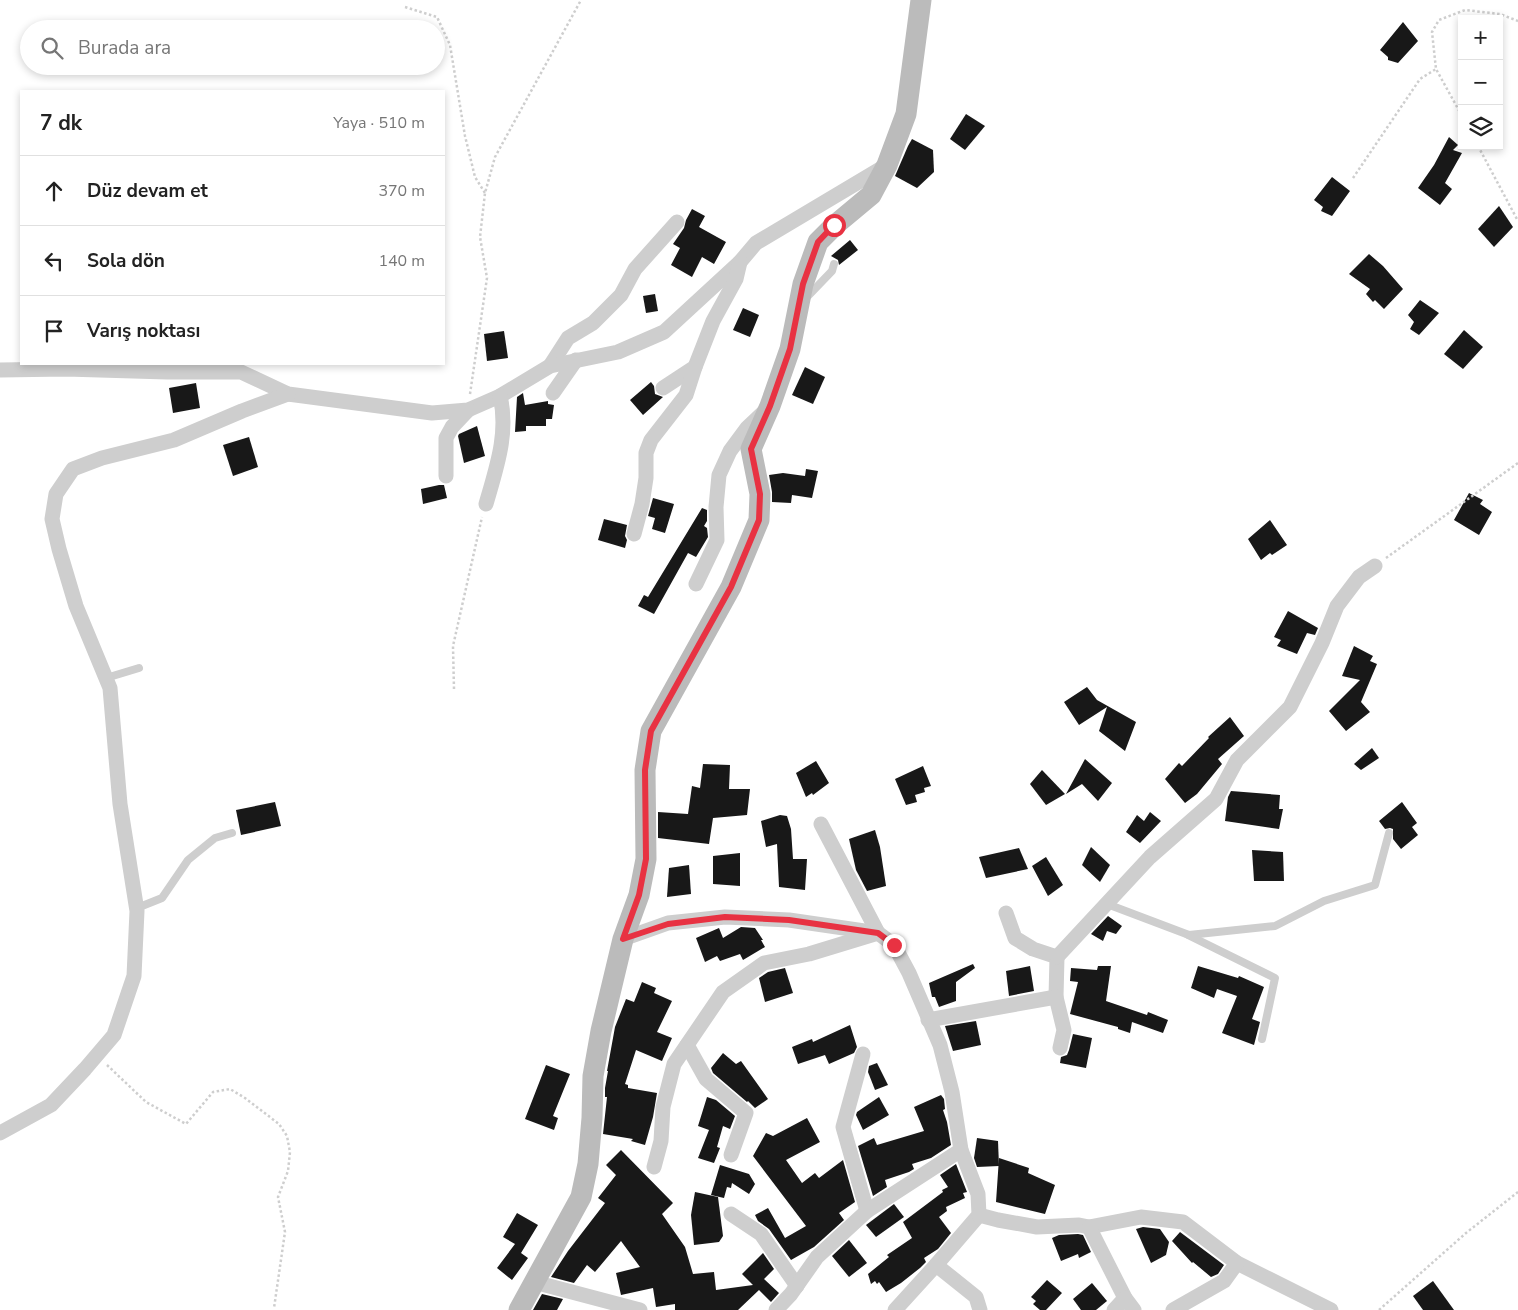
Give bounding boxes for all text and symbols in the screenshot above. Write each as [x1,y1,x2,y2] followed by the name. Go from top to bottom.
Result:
[1458,15,1503,150] map controls
[1458,15,1503,60] button: +
[20,20,445,75] search box
[38,34,66,62] icon: search
[78,35,171,61] text: Burada ara
[1458,60,1503,105] button: −
[1458,105,1503,150] button: layers
[40,109,82,137] text: 7 dk
[333,112,425,134] text: Yaya · 510 m
[40,177,68,205] icon: ahead
[87,178,208,204] text: Düz devam et
[378,180,425,202] text: 370 m
[823,214,846,237] route start
[40,247,68,275] icon: left
[87,248,165,274] text: Sola dön
[378,250,425,272] text: 140 m
[40,317,68,345] icon: arrive
[87,318,200,344] text: Varış noktası
[883,934,906,957] route end

